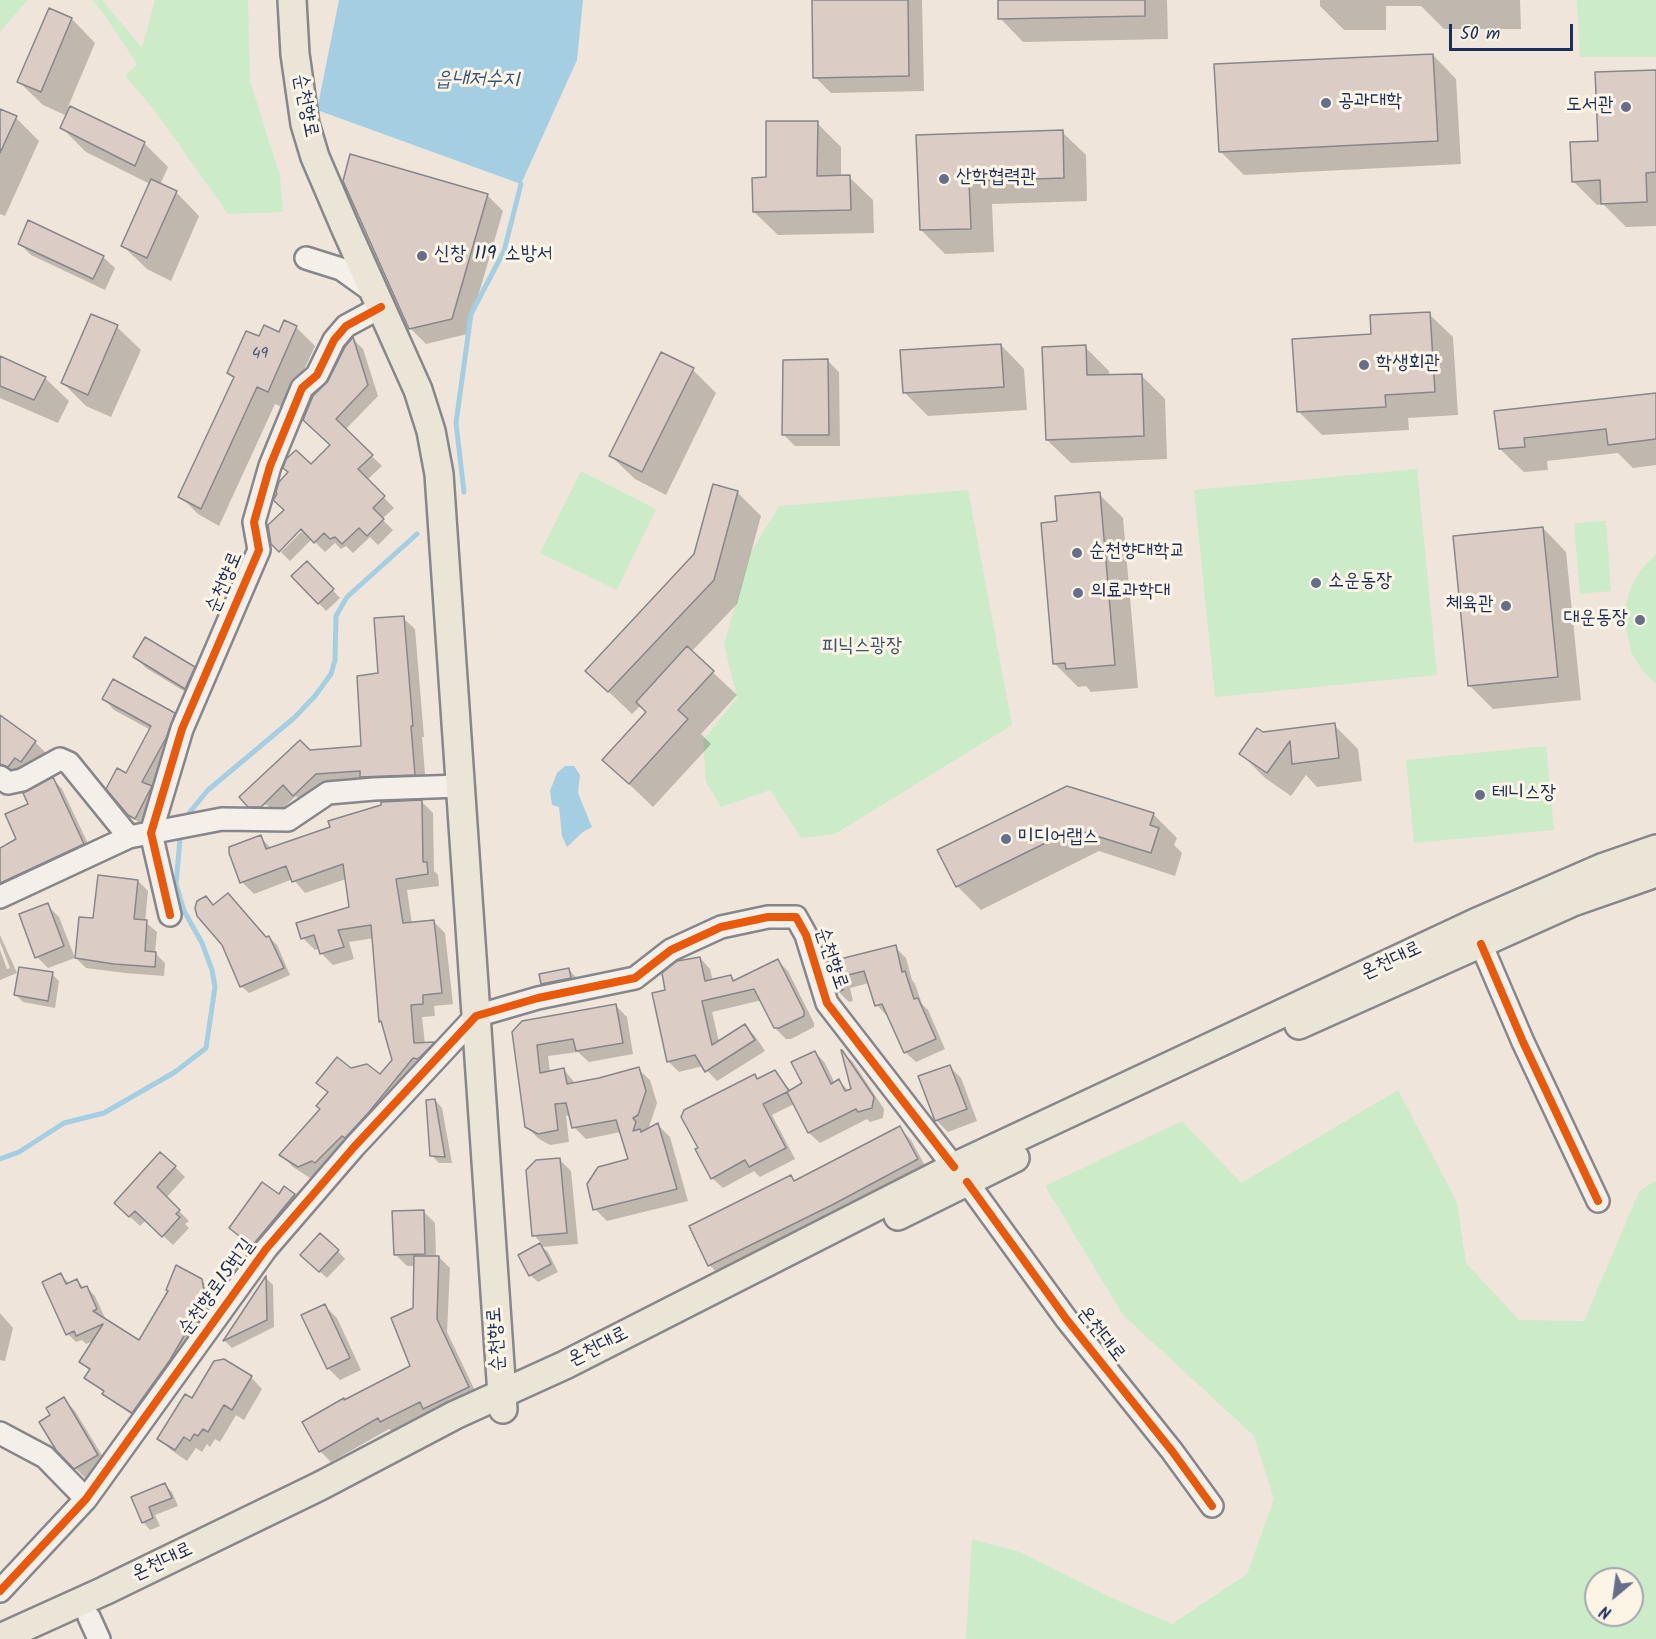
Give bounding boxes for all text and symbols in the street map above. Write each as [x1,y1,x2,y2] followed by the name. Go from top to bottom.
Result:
[1452,12,1576,50] scale bar
[1460,20,1500,49] text: 50 m
[435,68,519,94] water label: 읍내저수지
[286,72,322,140] street label: 순천향로
[1338,91,1402,115] place label: 공과대학
[1566,95,1614,119] place label: 도서관
[1319,96,1333,110] marker: 공과대학
[1619,100,1633,114] marker: 도서관
[956,167,1036,191] place label: 산학협력관
[937,172,951,186] marker: 산학협력관
[434,244,553,268] place label: 신창 119 소방서
[415,249,429,263] marker: 신창 119 소방서
[252,345,268,365] house number: 49
[1376,353,1440,377] place label: 학생회관
[1357,358,1371,372] marker: 학생회관
[1089,541,1186,565] place label: 순천향대학교
[1070,546,1084,560] marker: 순천향대학교
[202,549,250,617] street label: 순천향로
[1328,571,1392,595] place label: 소운동장
[1309,576,1323,590] marker: 소운동장
[1090,581,1170,605] place label: 의료과학대
[1071,586,1085,600] marker: 의료과학대
[1446,594,1494,618] place label: 체육관
[1499,599,1513,613] marker: 체육관
[1564,608,1628,632] place label: 대운동장
[1633,613,1647,627] marker: 대운동장
[822,636,902,660] park label: 피닉스광장
[1492,783,1556,807] place label: 테니스장
[1473,788,1487,802] marker: 테니스장
[1018,827,1098,851] place label: 미디어랩스
[999,832,1013,846] marker: 미디어랩스
[808,925,852,993] street label: 순천향로
[1358,938,1426,986] street label: 온천대로
[175,1235,261,1341] street label: 순천향로15번길
[1071,1302,1129,1368] street label: 온천대로
[484,1306,512,1372] street label: 순천향로
[565,1323,633,1373] street label: 온천대로
[129,1539,197,1587] street label: 온천대로
[1584,1567,1644,1627] north arrow
[1596,1598,1616,1625] text: N

